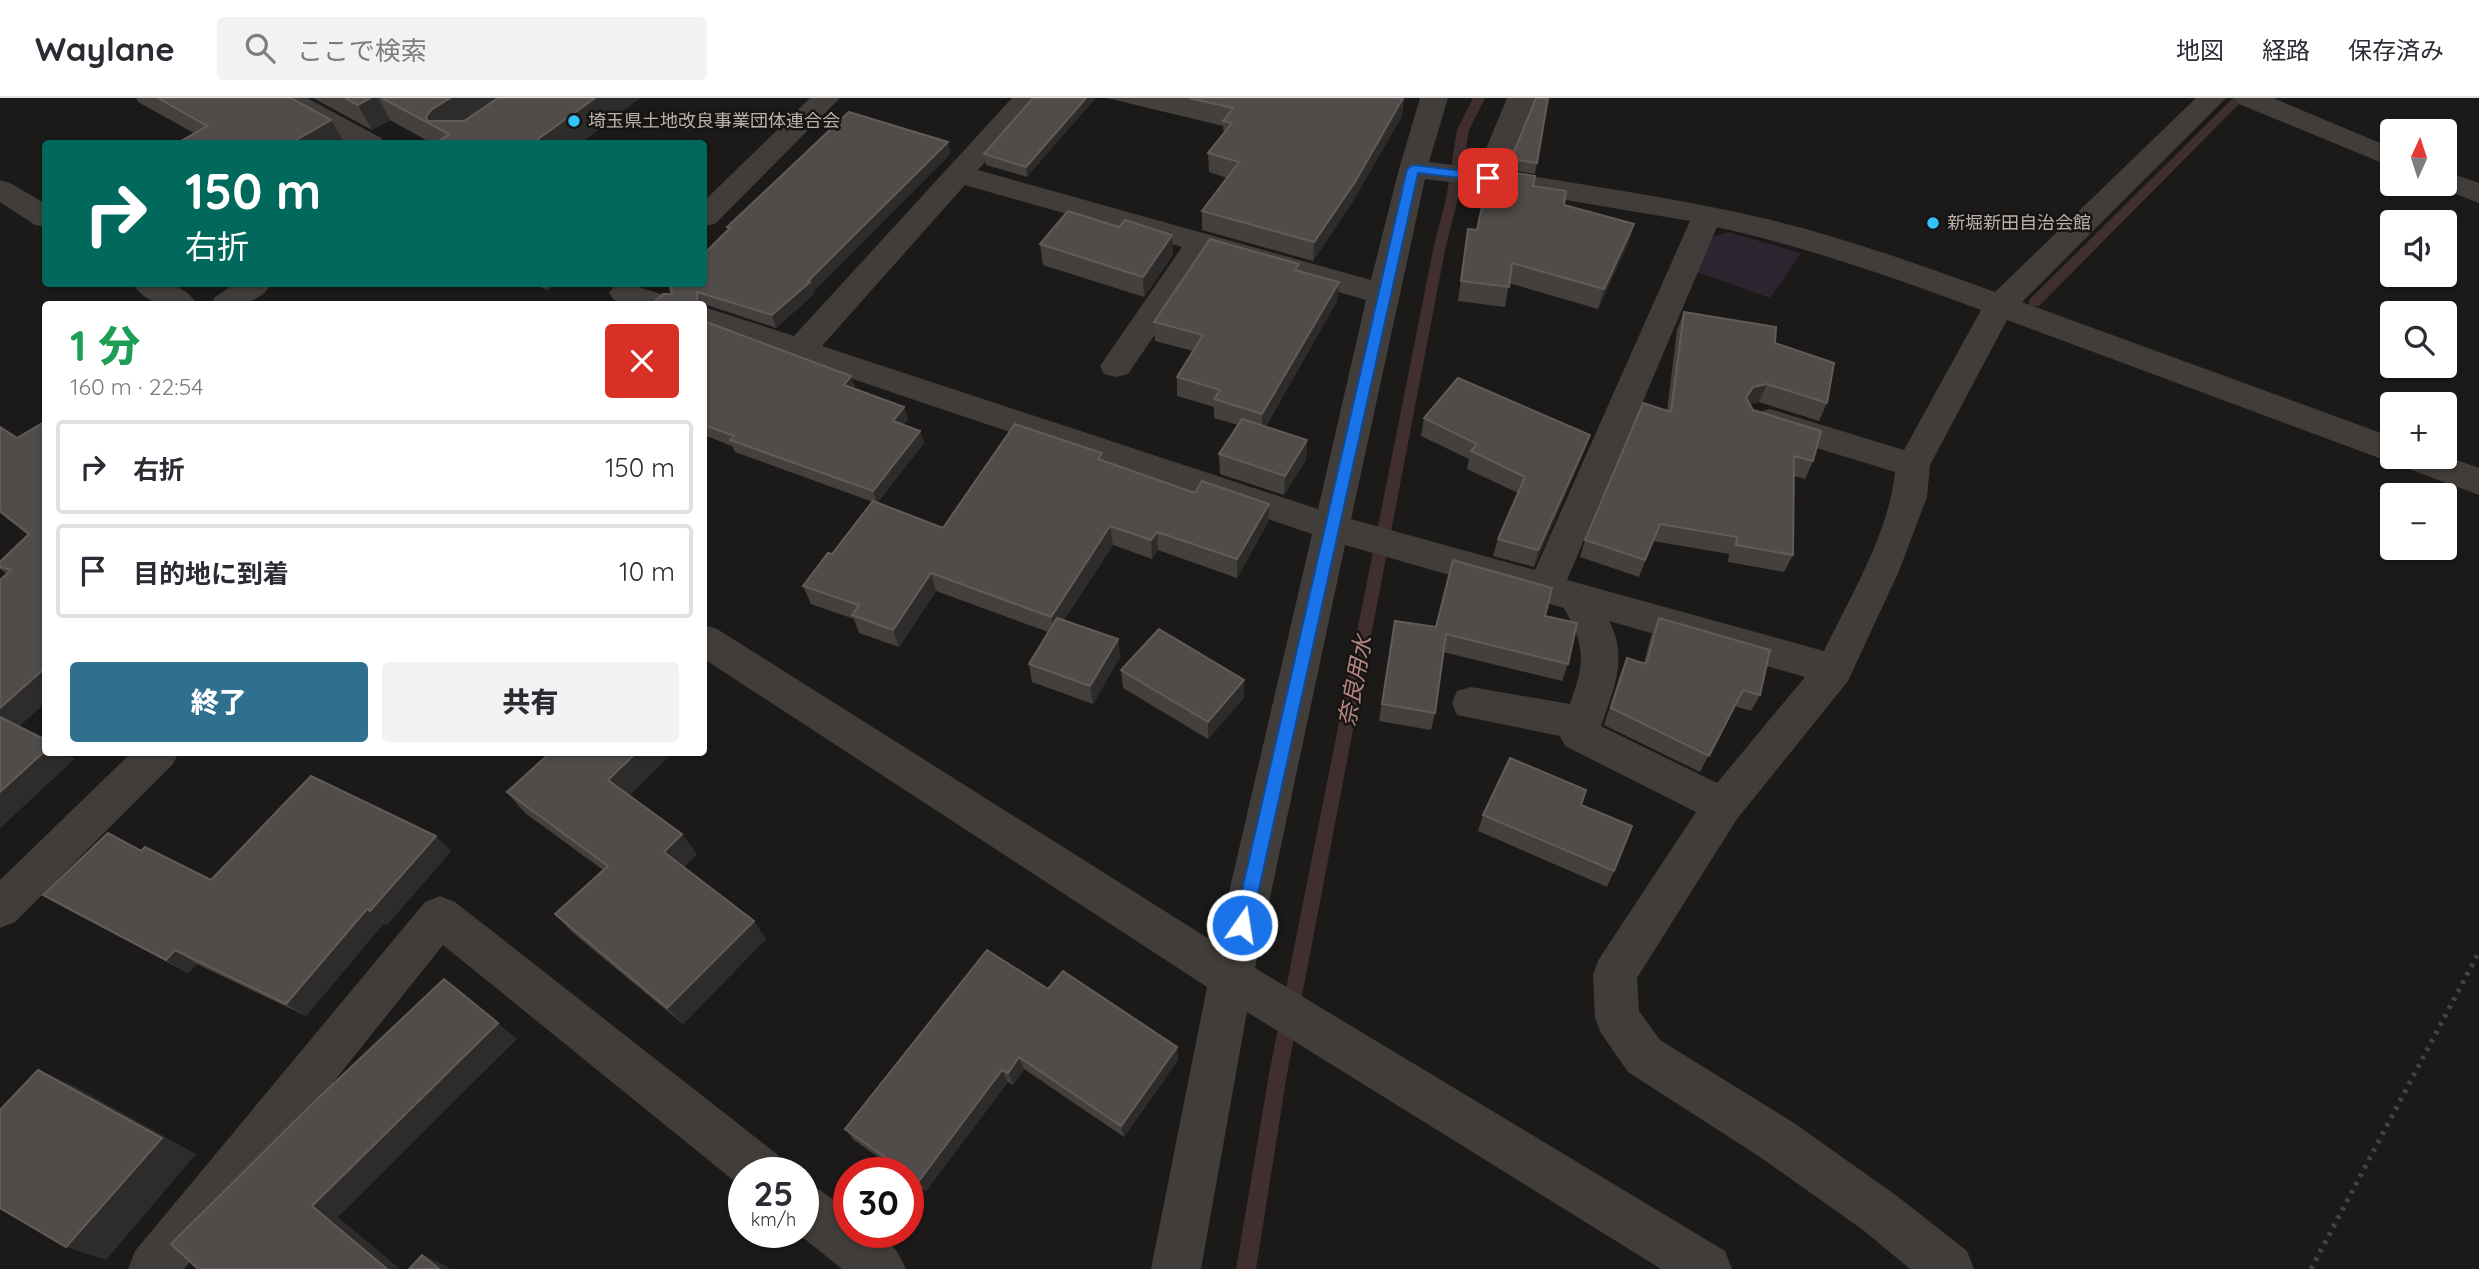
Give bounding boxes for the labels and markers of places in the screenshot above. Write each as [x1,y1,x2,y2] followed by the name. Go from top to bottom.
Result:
[588,109,840,132] place label: 埼玉県土地改良事業団体連合会
[566,113,582,129] marker: 埼玉県土地改良事業団体連合会
[1458,148,1518,208] pin
[1947,211,2091,234] place label: 新堀新田自治会館
[1925,215,1941,231] marker: 新堀新田自治会館

